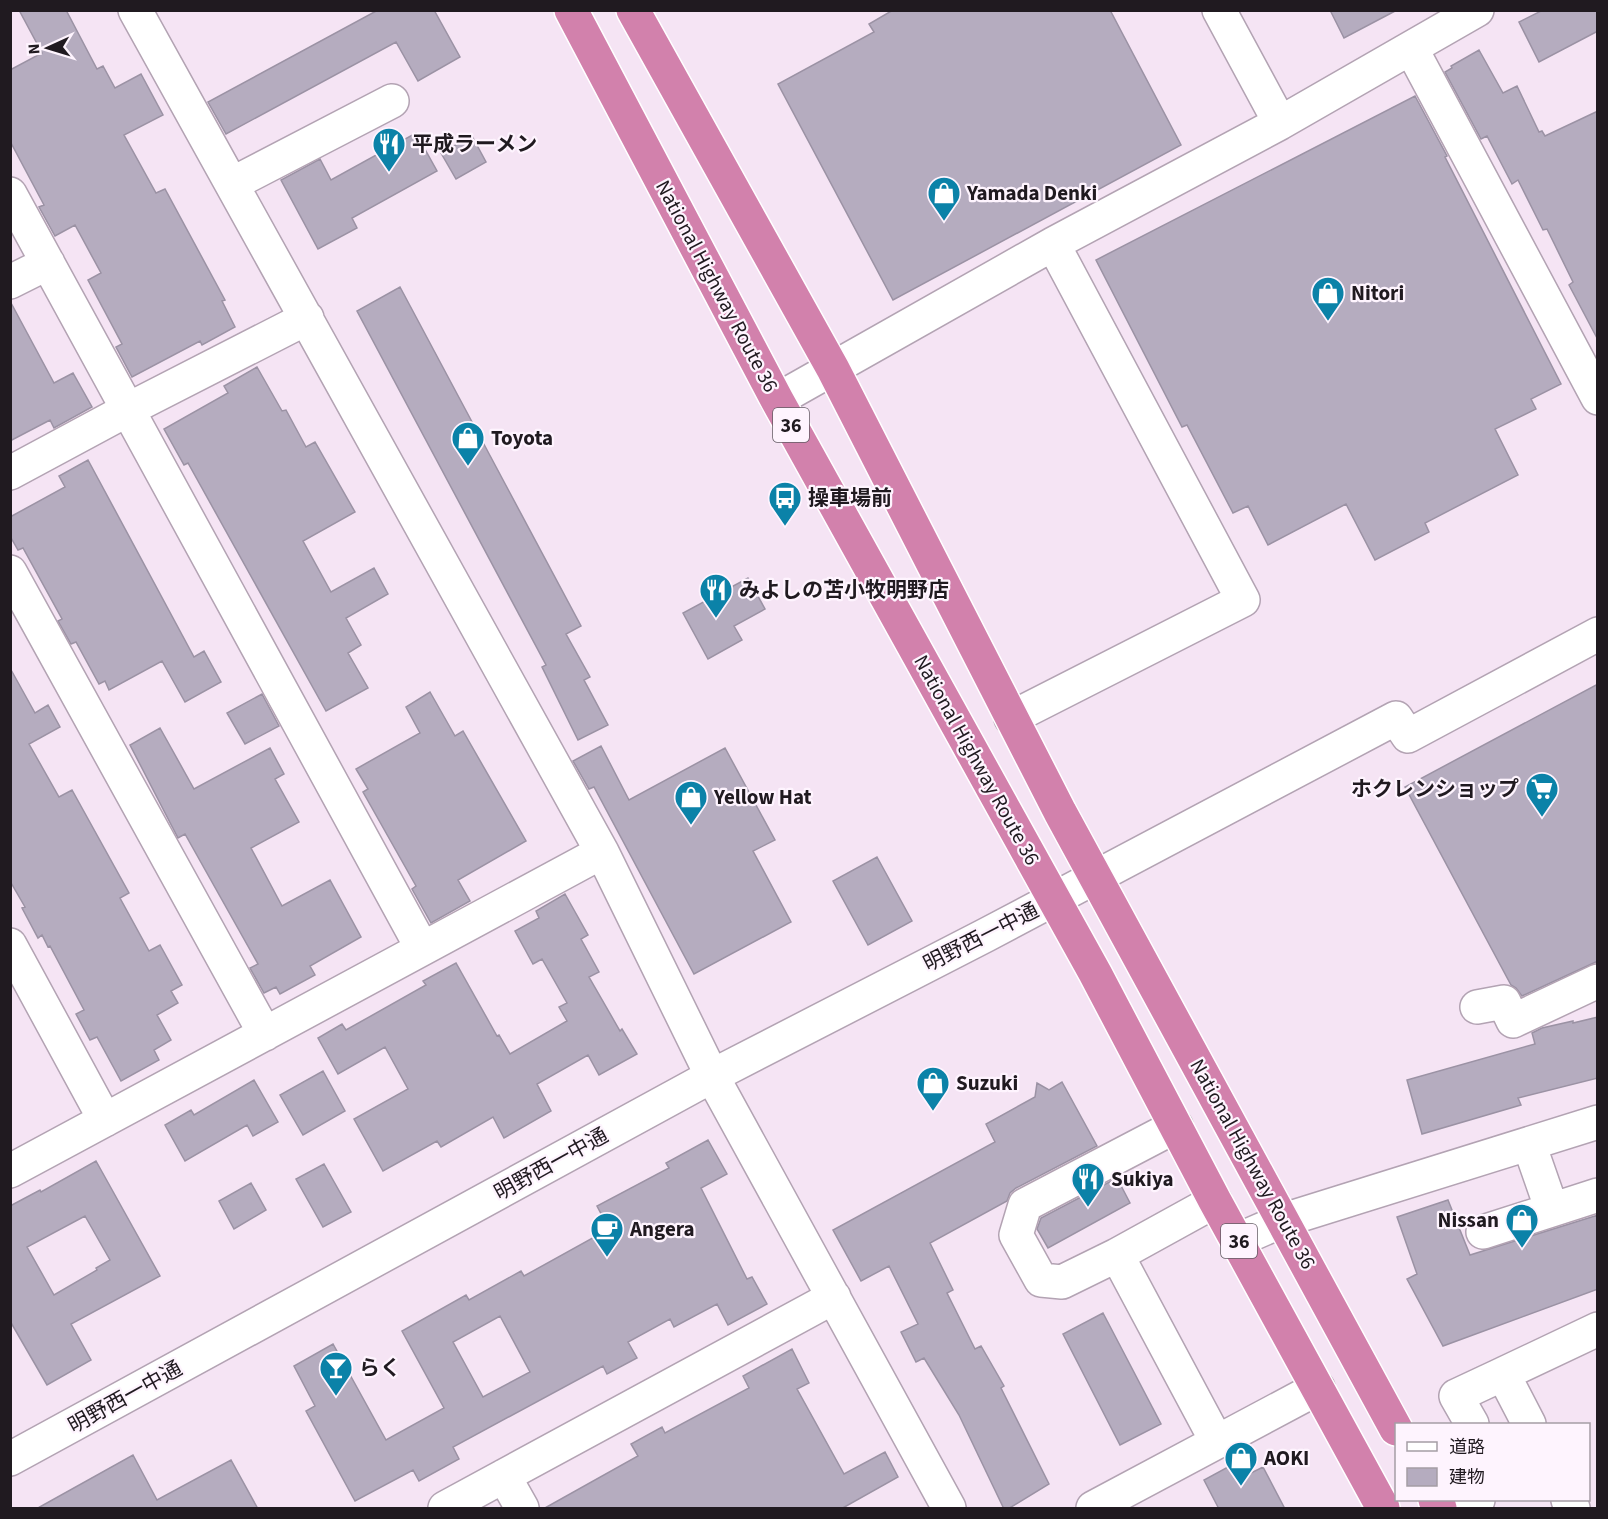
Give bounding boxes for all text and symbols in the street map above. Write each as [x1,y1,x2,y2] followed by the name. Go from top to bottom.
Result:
[18,18,78,78] north arrow
[23,43,45,55] text: N
[371,126,407,173] restaurant icon: 平成ラーメン
[412,129,537,159] place label: 平成ラーメン
[648,175,786,397] street label: National Highway Route 36
[926,175,962,222] shop icon: Yamada Denki
[966,178,1097,208] place label: Yamada Denki
[1310,275,1346,322] shop icon: Nitori
[1351,278,1404,308] place label: Nitori
[773,408,809,442] road number: 36
[450,420,486,467] shop icon: Toyota
[491,423,553,453] place label: Toyota
[767,480,803,527] bus stop icon: 操車場前
[808,483,892,513] place label: 操車場前
[698,572,734,619] restaurant icon: みよしの苫小牧明野店
[739,575,949,605] place label: みよしの苫小牧明野店
[907,649,1047,871] street label: National Highway Route 36
[1524,771,1560,818] supermarket icon: ホクレンショップ
[1351,774,1519,804] place label: ホクレンショップ
[673,779,709,826] shop icon: Yellow Hat
[713,782,812,812] place label: Yellow Hat
[918,895,1044,979] street label: 明野西一中通
[1185,1055,1321,1273] street label: National Highway Route 36
[915,1065,951,1112] shop icon: Suzuki
[956,1068,1018,1098] place label: Suzuki
[489,1120,613,1208] street label: 明野西一中通
[1070,1161,1106,1208] restaurant icon: Sukiya
[1111,1164,1174,1194] place label: Sukiya
[1504,1202,1540,1249] shop icon: Nissan
[1438,1205,1499,1235] place label: Nissan
[589,1211,625,1258] cafe icon: Angera
[629,1214,695,1244] place label: Angera
[1221,1224,1257,1258] road number: 36
[318,1350,354,1397] bar icon: らく
[63,1353,187,1441] street label: 明野西一中通
[359,1353,401,1383] place label: らく
[1395,1423,1590,1501] legend
[1449,1435,1485,1460] text: 道路
[1223,1440,1259,1487] shop icon: AOKI
[1263,1443,1309,1473] place label: AOKI
[1449,1465,1485,1490] text: 建物

